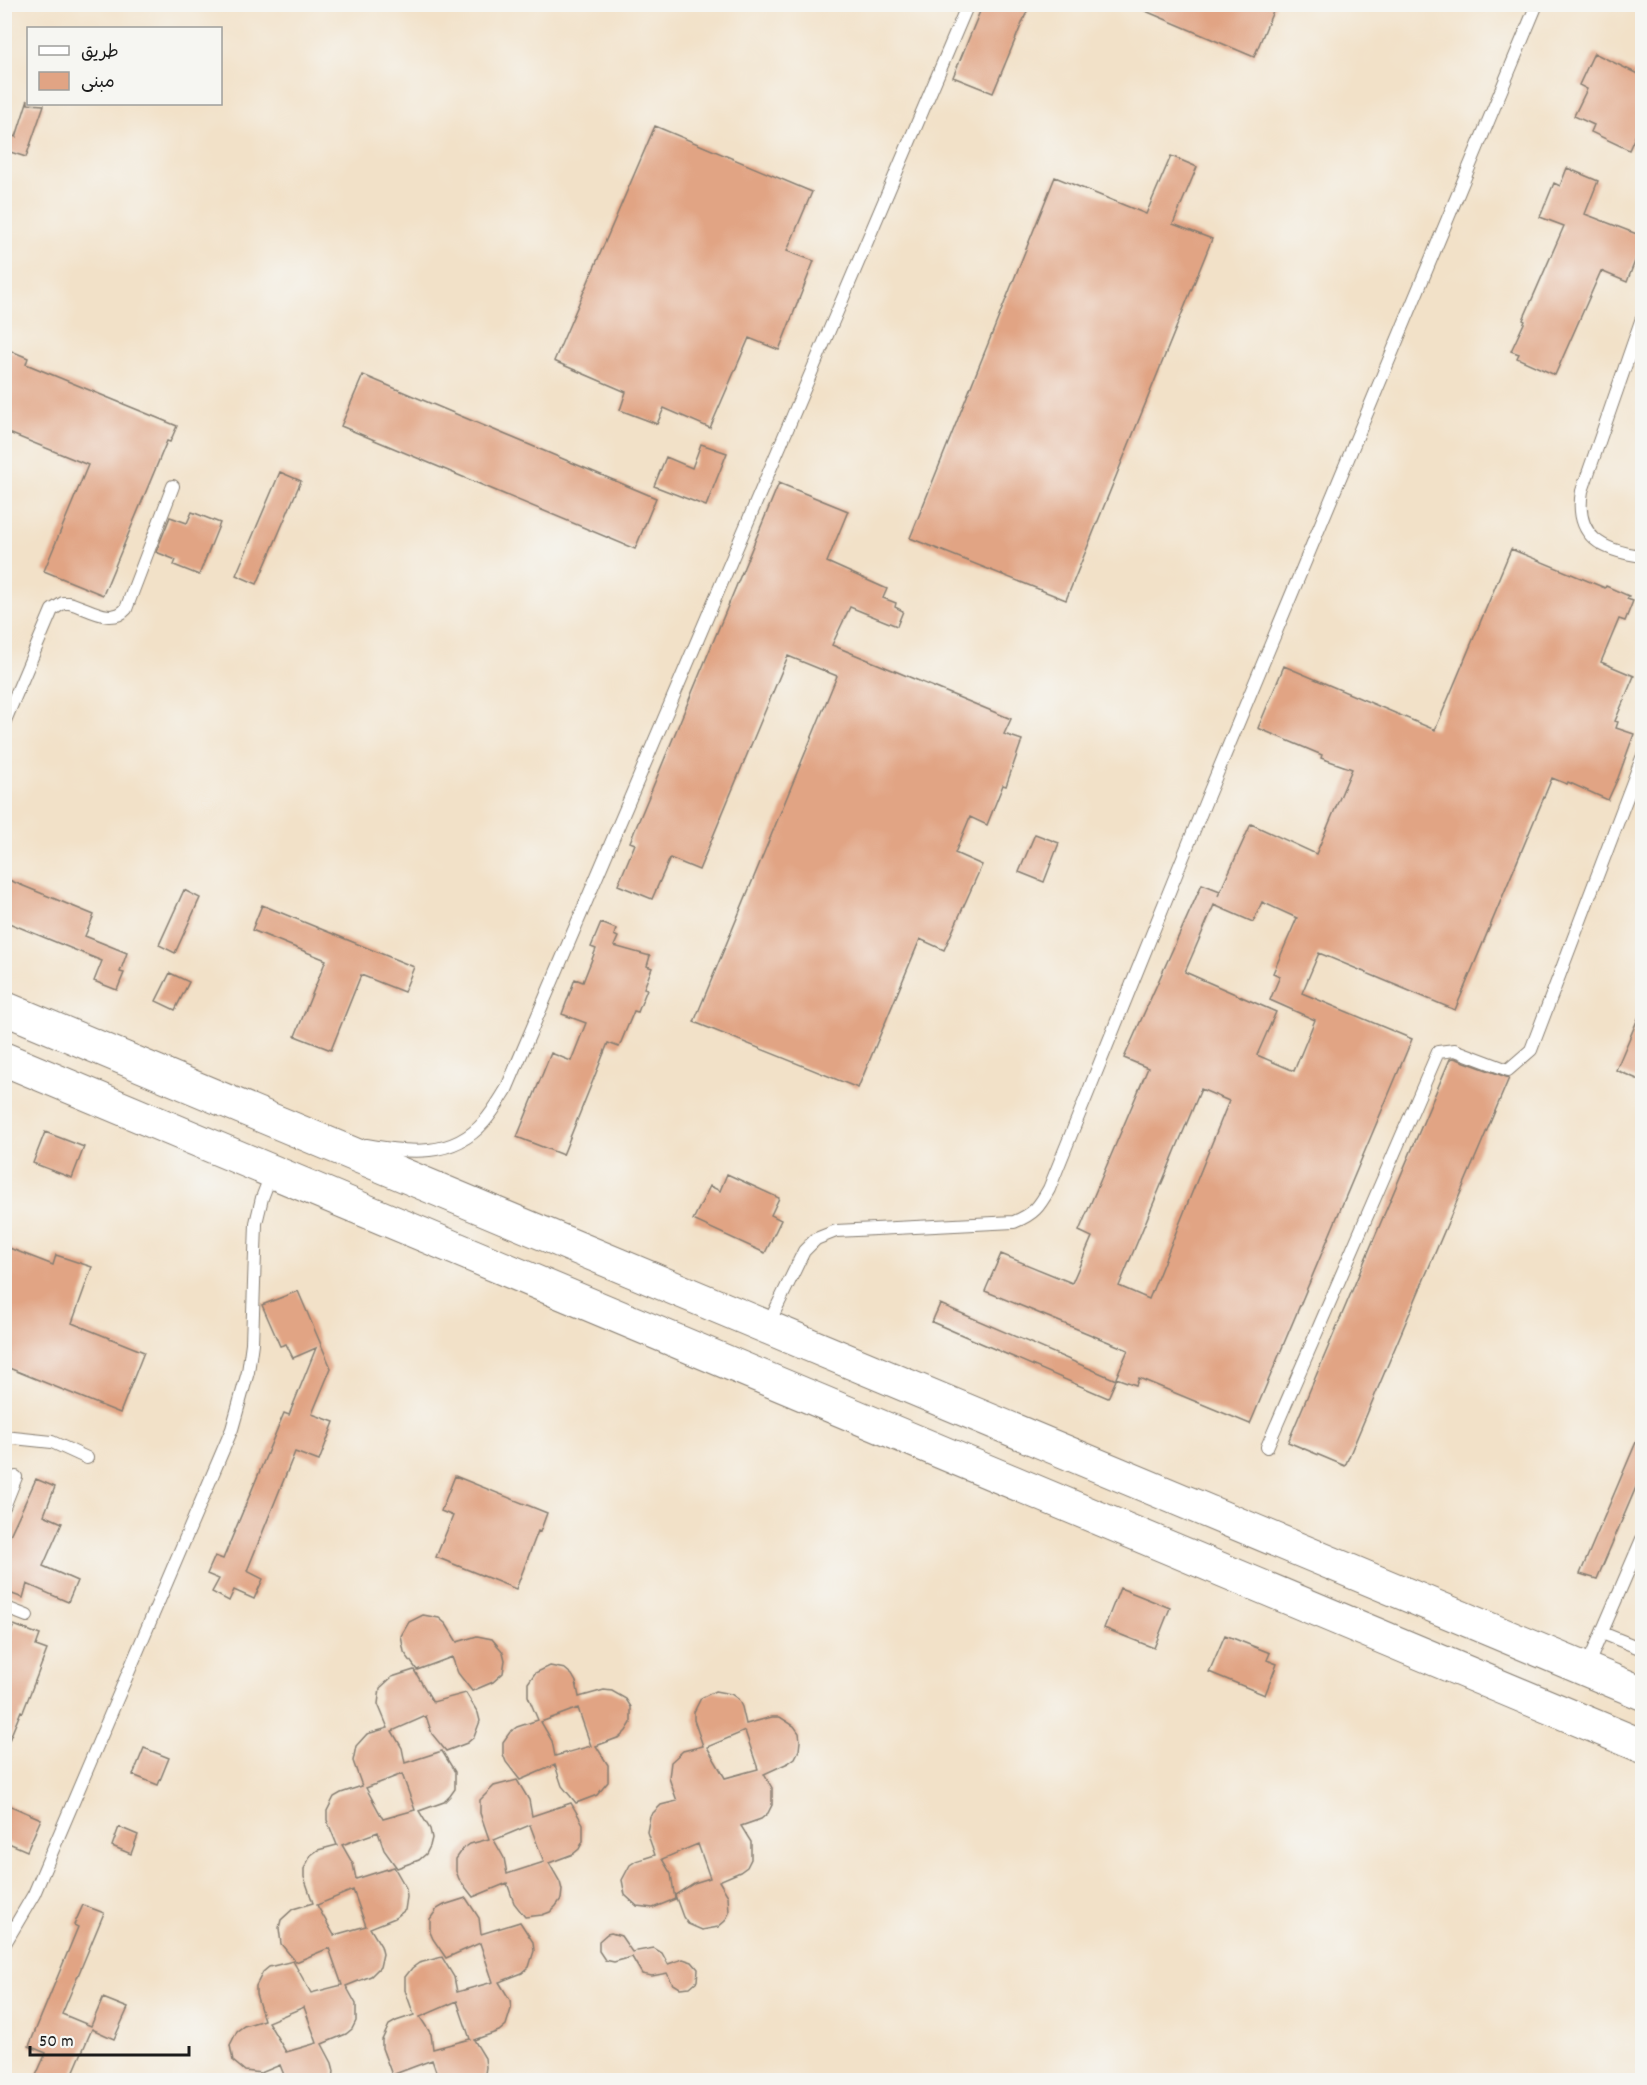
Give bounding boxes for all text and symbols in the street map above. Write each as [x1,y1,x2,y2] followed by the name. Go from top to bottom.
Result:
[27,27,222,105] legend
[81,41,119,66] text: طريق
[81,71,115,96] text: مبنى
[30,2019,189,2057] scale bar
[39,2030,74,2055] text: 50 m

